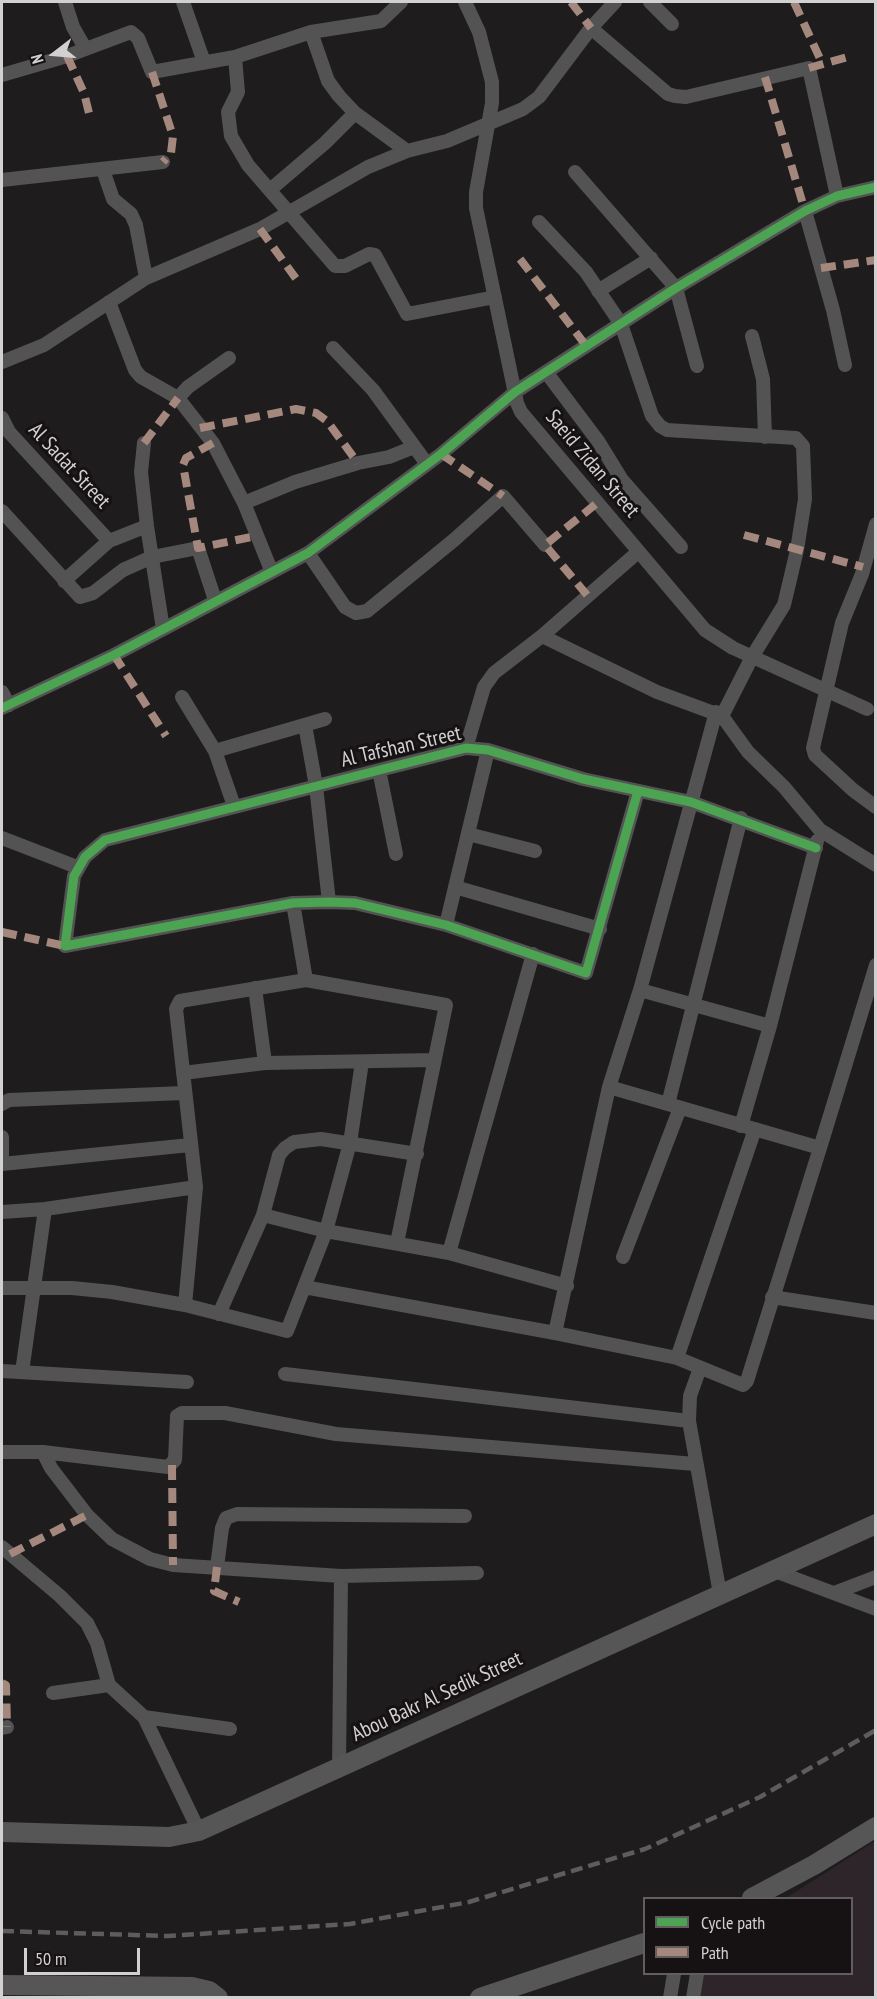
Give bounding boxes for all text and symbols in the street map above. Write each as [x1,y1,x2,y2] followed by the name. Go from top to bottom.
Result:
[24,24,84,84] north arrow
[26,52,48,66] text: N
[540,405,644,523] street label: Saeid Zidan Street
[23,418,115,514] street label: Al Sadat Street
[338,721,464,773] street label: Al Tafshan Street
[348,1646,526,1748] street label: Abou Bakr Al Sedik Street
[643,1897,853,1975] legend
[701,1911,765,1934] text: Cycle path
[27,1936,142,1974] scale bar
[701,1941,729,1964] text: Path
[35,1947,67,1970] text: 50 m

